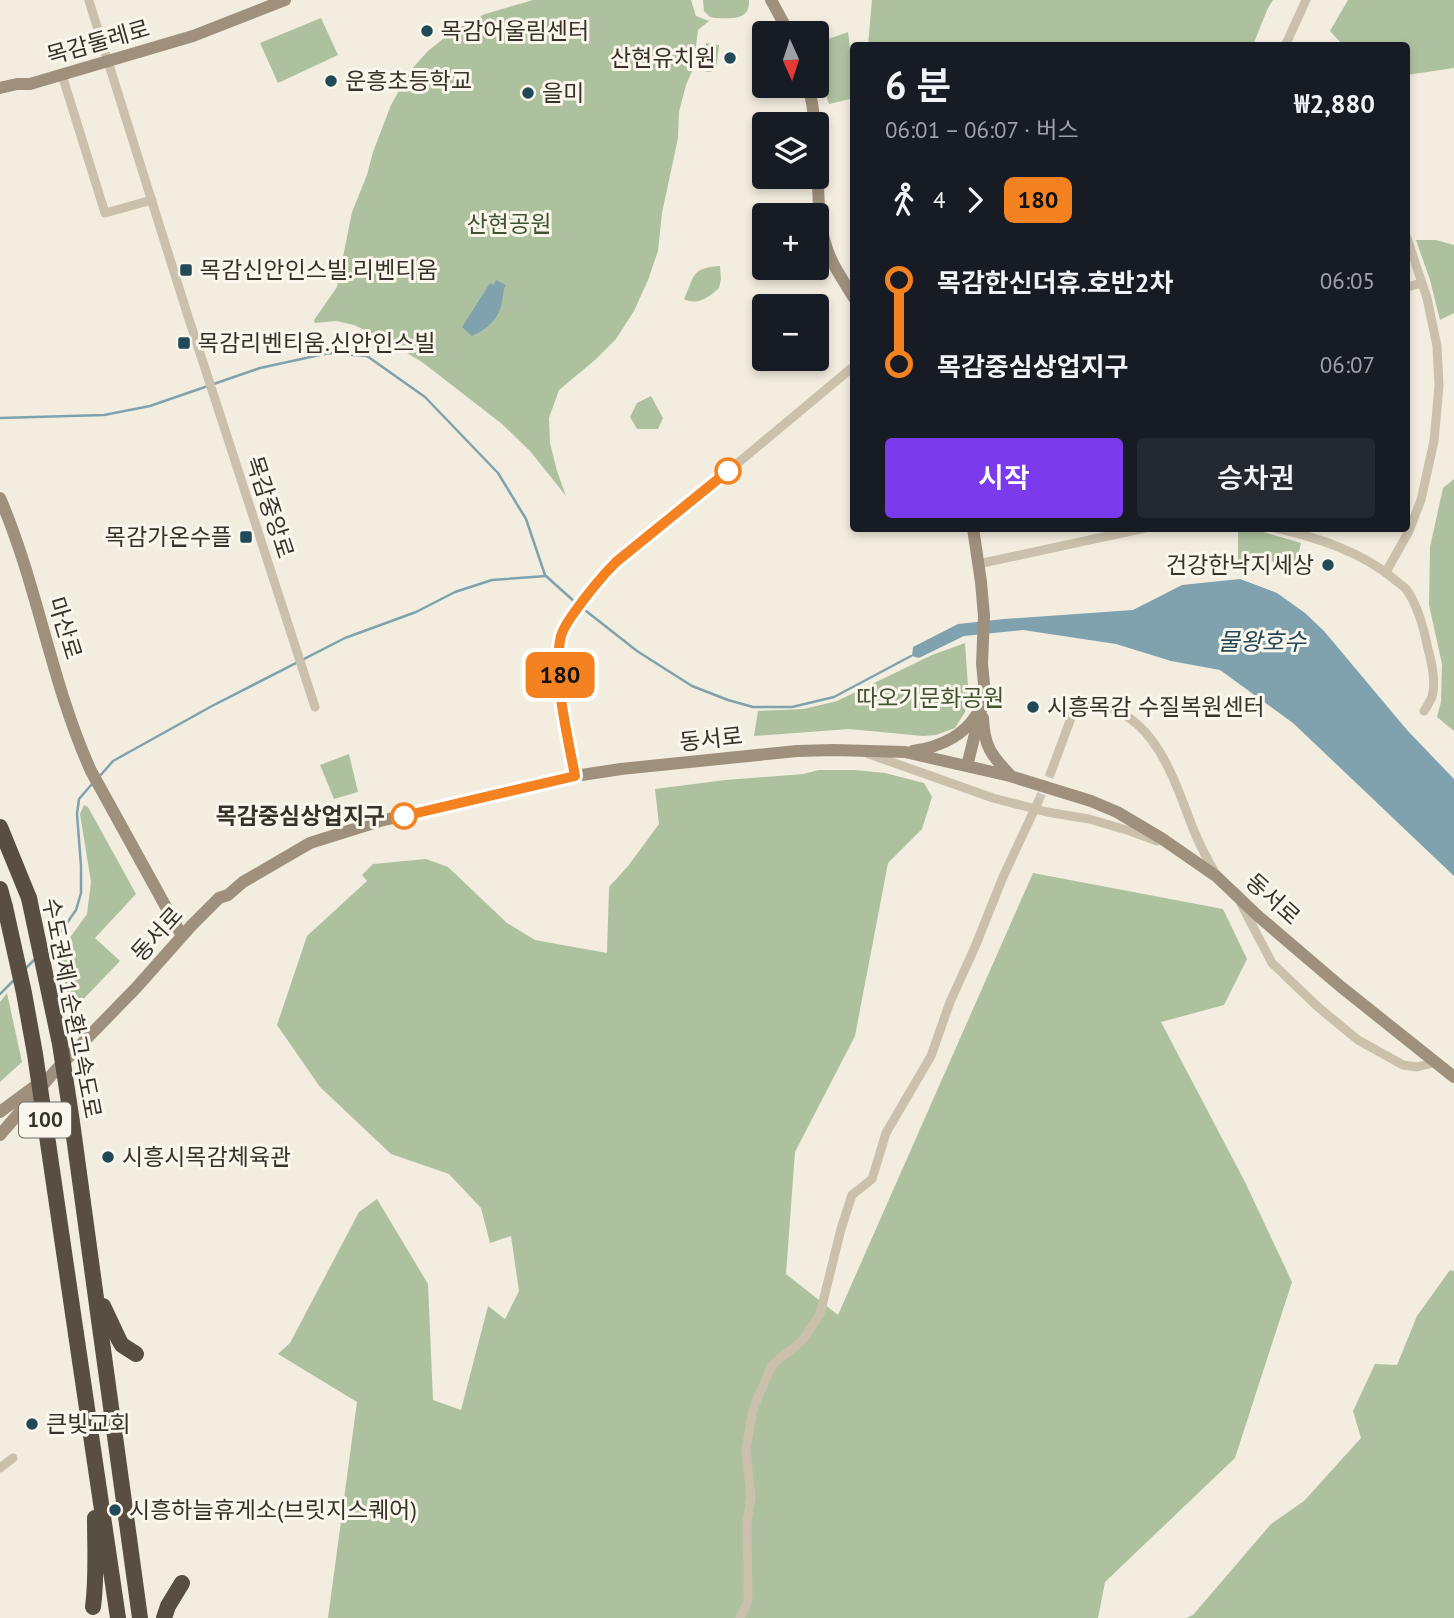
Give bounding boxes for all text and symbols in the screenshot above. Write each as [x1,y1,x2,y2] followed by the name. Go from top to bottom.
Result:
[43,13,153,70] street label: 목감둘레로
[441,16,589,45] place label: 목감어울림센터
[752,21,830,98] north arrow
[752,21,829,371] map controls
[419,23,435,39] marker: 목감어울림센터
[610,43,716,72] place label: 산현유치원
[722,50,738,66] marker: 산현유치원
[885,60,951,109] text: 6 분
[345,66,472,95] place label: 운흥초등학교
[323,73,339,89] marker: 운흥초등학교
[542,78,584,107] place label: 을미
[520,85,536,101] marker: 을미
[1294,87,1375,120] text: ₩2,880
[752,112,829,189] button: layers
[885,115,1079,144] text: 06:01 – 06:07 · 버스
[885,181,923,219] icon: walk
[956,181,994,219] icon: forward
[1018,184,1058,215] text: 180
[933,185,946,214] text: 4
[752,203,829,280] button: +
[467,209,551,238] park label: 산현공원
[200,255,438,284] place label: 목감신안인스빌.리벤티움
[178,262,194,278] marker: 목감신안인스빌.리벤티움
[937,266,1173,299] text: 목감한신더휴.호반2차
[1320,266,1375,295] text: 06:05
[752,294,829,371] button: −
[198,328,436,357] place label: 목감리벤티움.신안인스빌
[176,335,192,351] marker: 목감리벤티움.신안인스빌
[937,350,1128,383] text: 목감중심상업지구
[1320,350,1375,379] text: 06:07
[885,438,1123,518] button: 시작
[1137,438,1375,518] button: 승차권
[240,452,301,562] street label: 목감중앙로
[715,458,741,484] unlabelled marker
[105,522,232,551] place label: 목감가온수플
[238,529,254,545] marker: 목감가온수플
[1166,550,1314,579] place label: 건강한낙지세상
[1320,557,1336,573] marker: 건강한낙지세상
[42,593,89,662] street label: 마산로
[1218,626,1307,657] water label: 물왕호수
[520,652,600,698] line badge: 180
[540,659,580,690] text: 180
[856,683,1004,712] park label: 따오기문화공원
[1047,692,1265,721] place label: 시흥목감 수질복원센터
[1025,699,1041,715] marker: 시흥목감 수질복원센터
[678,721,744,756] street label: 동서로
[216,801,385,830] place label: 목감중심상업지구
[391,803,417,829] marker: 목감중심상업지구
[1240,867,1307,931] street label: 동서로
[37,895,108,1121] street label: 수도권제1순환고속도로
[125,900,189,967] street label: 동서로
[19,1102,71,1138] road number: 100
[122,1142,291,1171] place label: 시흥시목감체육관
[100,1149,116,1165] marker: 시흥시목감체육관
[46,1409,131,1438] place label: 큰빛교회
[24,1416,40,1432] marker: 큰빛교회
[129,1495,417,1524] place label: 시흥하늘휴게소(브릿지스퀘어)
[107,1502,123,1518] marker: 시흥하늘휴게소(브릿지스퀘어)

